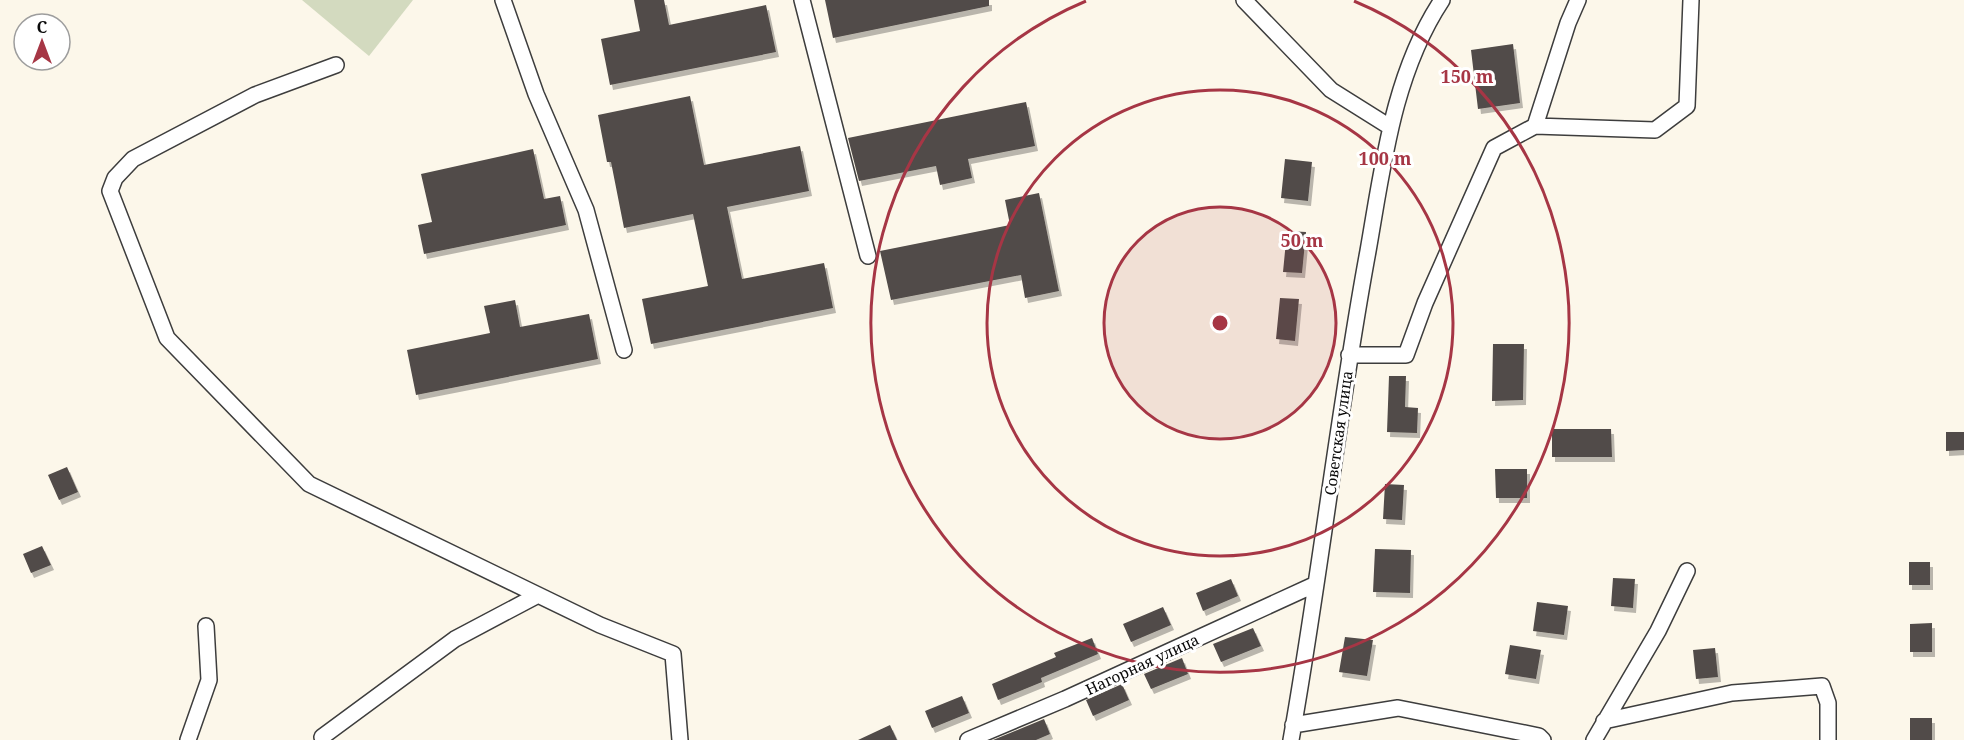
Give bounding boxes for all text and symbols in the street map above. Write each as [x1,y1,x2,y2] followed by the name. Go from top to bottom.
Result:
[12,12,72,72] north arrow
[37,16,47,38] text: С
[1441,64,1494,88] text: 150 m
[1359,146,1412,170] text: 100 m
[1281,228,1324,252] text: 50 m
[1210,313,1230,333] centre of rings
[1319,369,1357,497] street label: Советская улица
[1082,629,1202,699] street label: Нагорная улица

